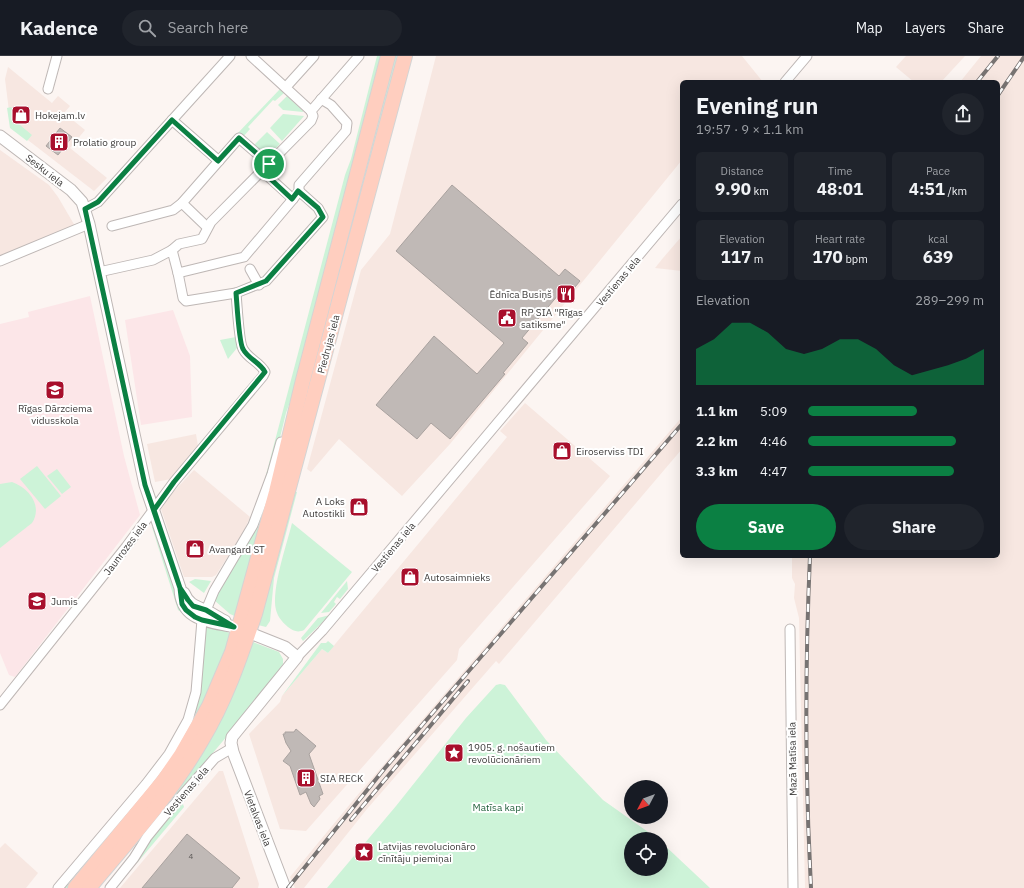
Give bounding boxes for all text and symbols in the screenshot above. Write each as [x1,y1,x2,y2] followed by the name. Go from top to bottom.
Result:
[122,10,402,46] search box
[20,16,98,40] text: Kadence
[136,17,158,39] icon: search
[168,18,248,37] text: Search here
[856,19,883,37] text: Map
[905,19,946,37] text: Layers
[968,19,1004,37] text: Share
[696,91,818,120] text: Evening run
[942,93,984,135] button: share
[10,104,32,126] shop icon: Hokejam.lv
[35,109,85,122] place label: Hokejam.lv
[696,121,804,138] text: 19:57 · 9 × 1.1 km
[48,131,70,153] building icon: Prolatio group
[73,136,136,149] place label: Prolatio group
[252,147,286,181] pin
[23,151,67,190] street label: Sesku iela
[258,153,280,175] icon: arrive
[721,164,763,178] text: Distance
[828,164,852,178] text: Time
[926,164,950,178] text: Pace
[715,178,751,200] text: 9.90
[817,178,863,200] text: 48:01
[909,178,945,200] text: 4:51
[751,184,769,198] text: km
[945,184,967,198] text: /km
[719,232,765,246] text: Elevation
[815,232,865,246] text: Heart rate
[928,232,948,246] text: kcal
[721,246,751,268] text: 117
[812,246,843,268] text: 170
[923,246,953,268] text: 639
[751,252,763,266] text: m
[843,252,868,266] text: bpm
[594,253,644,309] street label: Vestienas iela
[555,283,577,305] restaurant icon: Ēdnīca Busiņš
[489,288,552,301] place label: Ēdnīca Busiņš
[696,292,750,309] text: Elevation
[915,292,984,309] text: 289–299 m
[521,306,583,331] place label: RP SIA "Rīgas satiksme"
[496,307,518,329] public building icon: RP SIA "Rīgas satiksme"
[314,313,343,375] street label: Piedrujas iela
[44,379,66,401] school or university icon: Rīgas Dārzciema vidusskola
[18,402,93,427] place label: Rīgas Dārzciema vidusskola
[696,403,738,420] text: 1.1 km
[760,403,787,420] text: 5:09
[696,433,738,450] text: 2.2 km
[760,433,787,450] text: 4:46
[551,440,573,462] shop icon: Eiroserviss TDI
[576,445,644,458] place label: Eiroserviss TDI
[696,463,738,480] text: 3.3 km
[760,463,787,480] text: 4:47
[303,495,345,520] place label: A Loks Autostikli
[348,496,370,518] shop icon: A Loks Autostikli
[696,504,836,550] button: Save
[844,504,984,550] button: Share
[101,518,150,578] street label: Jaunrozes iela
[369,519,419,575] street label: Vestienas iela
[184,538,206,560] shop icon: Avangard ST
[209,543,265,556] place label: Avangard ST
[399,566,421,588] shop icon: Autosaimnieks
[424,571,490,584] place label: Autosaimnieks
[26,590,48,612] school or university icon: Jumis
[51,595,78,608] place label: Jumis
[785,721,800,796] street label: Mazā Matīsa iela
[468,741,555,766] place label: 1905. g. nošautiem revolūcionāriem
[443,742,465,764] place icon: 1905. g. nošautiem revolūcionāriem
[161,763,212,819] street label: Vestienas iela
[295,767,317,789] building icon: SIA RECK
[320,772,364,785] place label: SIA RECK
[624,780,668,824] north arrow
[624,780,668,876] map controls
[241,788,274,849] street label: Vietalvas iela
[473,801,523,814] park label: Matīsa kapi
[624,832,668,876] button: locate
[378,840,476,865] place label: Latvijas revolucionāro cīnītāju piemiņai
[353,841,375,863] place icon: Latvijas revolucionāro cīnītāju piemiņai
[189,851,194,861] house number: 4

